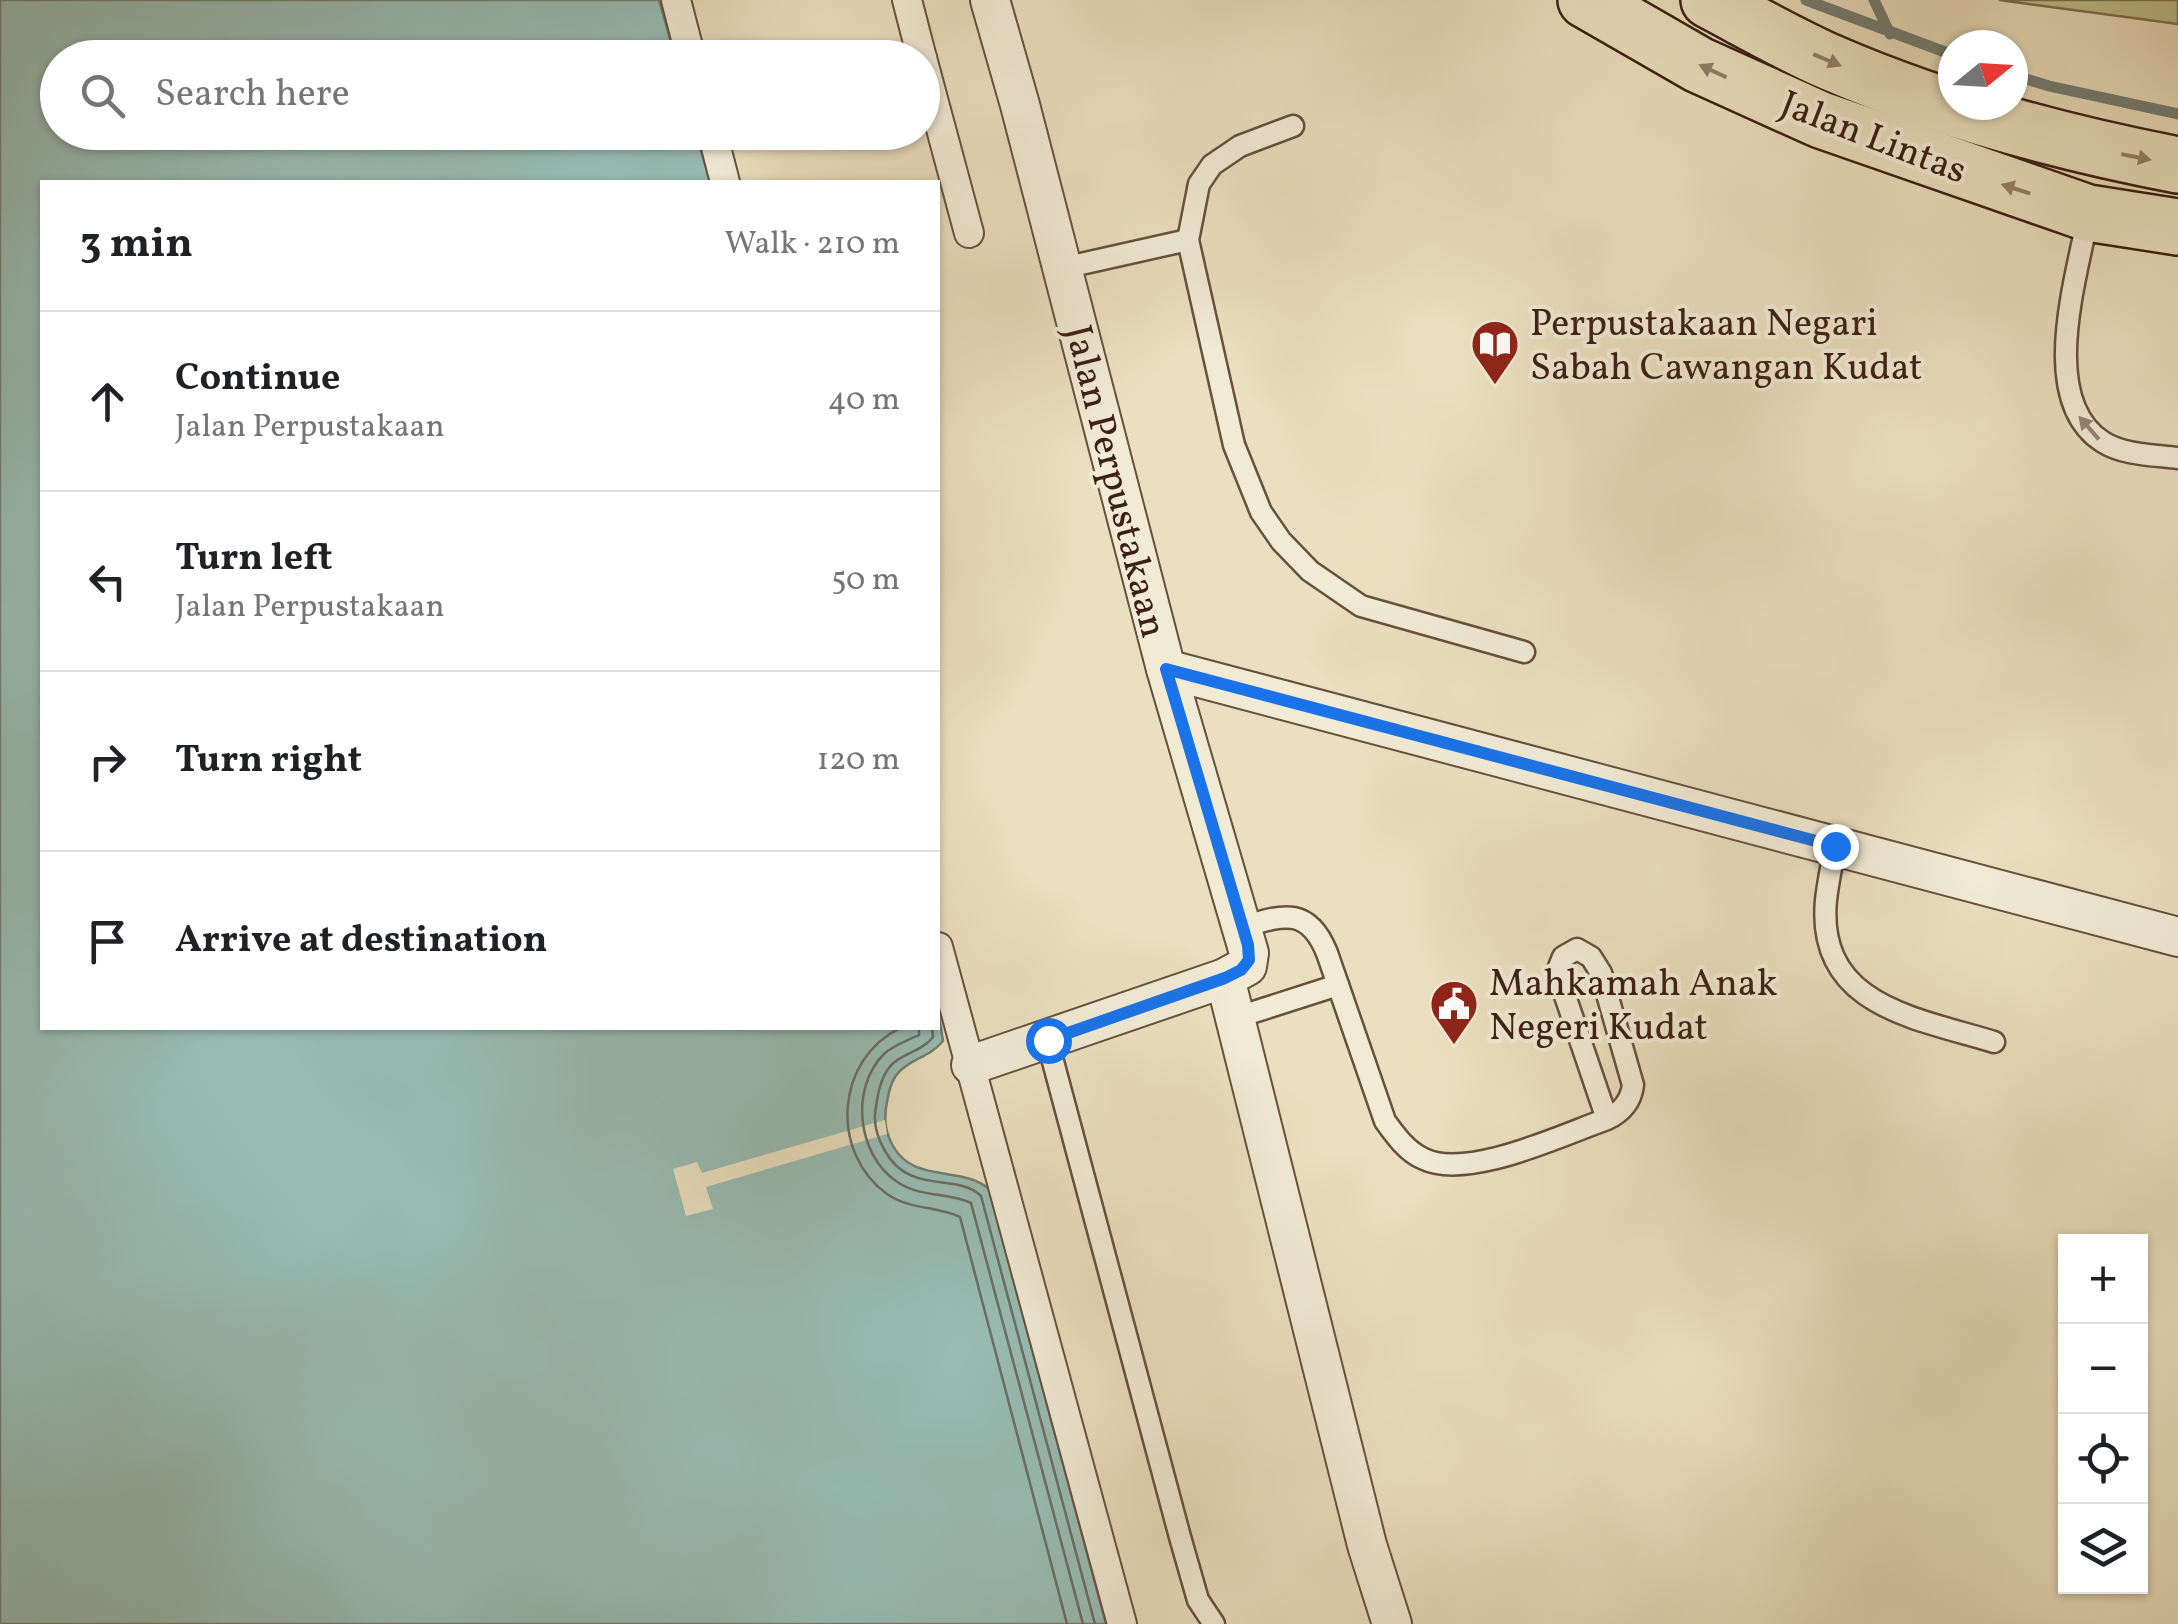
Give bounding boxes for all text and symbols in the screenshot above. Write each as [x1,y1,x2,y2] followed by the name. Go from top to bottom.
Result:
[1938,30,2028,120] north arrow
[40,40,940,150] search box
[1812,52,1842,68] one-way arrow
[1698,63,1727,80] one-way arrow
[75,68,130,123] icon: search
[155,69,350,122] text: Search here
[1772,79,1974,199] street label: Jalan Lintas
[2121,150,2152,166] one-way arrow
[2000,180,2030,195] one-way arrow
[80,216,193,275] text: 3 min
[725,223,900,267] text: Walk · 210 m
[1530,299,1922,396] place label: Perpustakaan Negari Sabah Cawangan Kudat
[1469,318,1521,386] library icon: Perpustakaan Negari Sabah Cawangan Kudat
[1049,320,1178,644] street label: Jalan Perpustakaan
[175,353,340,406] text: Continue
[80,374,135,429] icon: ahead
[828,379,900,423] text: 40 m
[175,406,445,450] text: Jalan Perpustakaan
[2079,416,2101,441] one-way arrow
[175,533,332,586] text: Turn left
[80,554,135,609] icon: left
[831,559,900,603] text: 50 m
[175,586,445,630] text: Jalan Perpustakaan
[80,734,135,789] icon: right
[175,735,362,788] text: Turn right
[817,739,900,783] text: 120 m
[1813,824,1859,870] route end
[80,914,135,969] icon: arrive
[175,915,548,968] text: Arrive at destination
[1489,959,1777,1056] place label: Mahkamah Anak Negeri Kudat
[1428,978,1480,1046] public building icon: Mahkamah Anak Negeri Kudat
[1026,1018,1072,1064] route start
[2058,1234,2148,1594] map controls
[2058,1234,2148,1324] button: +
[2058,1324,2148,1414] button: −
[2058,1414,2148,1504] button: locate
[2058,1504,2148,1594] button: layers

